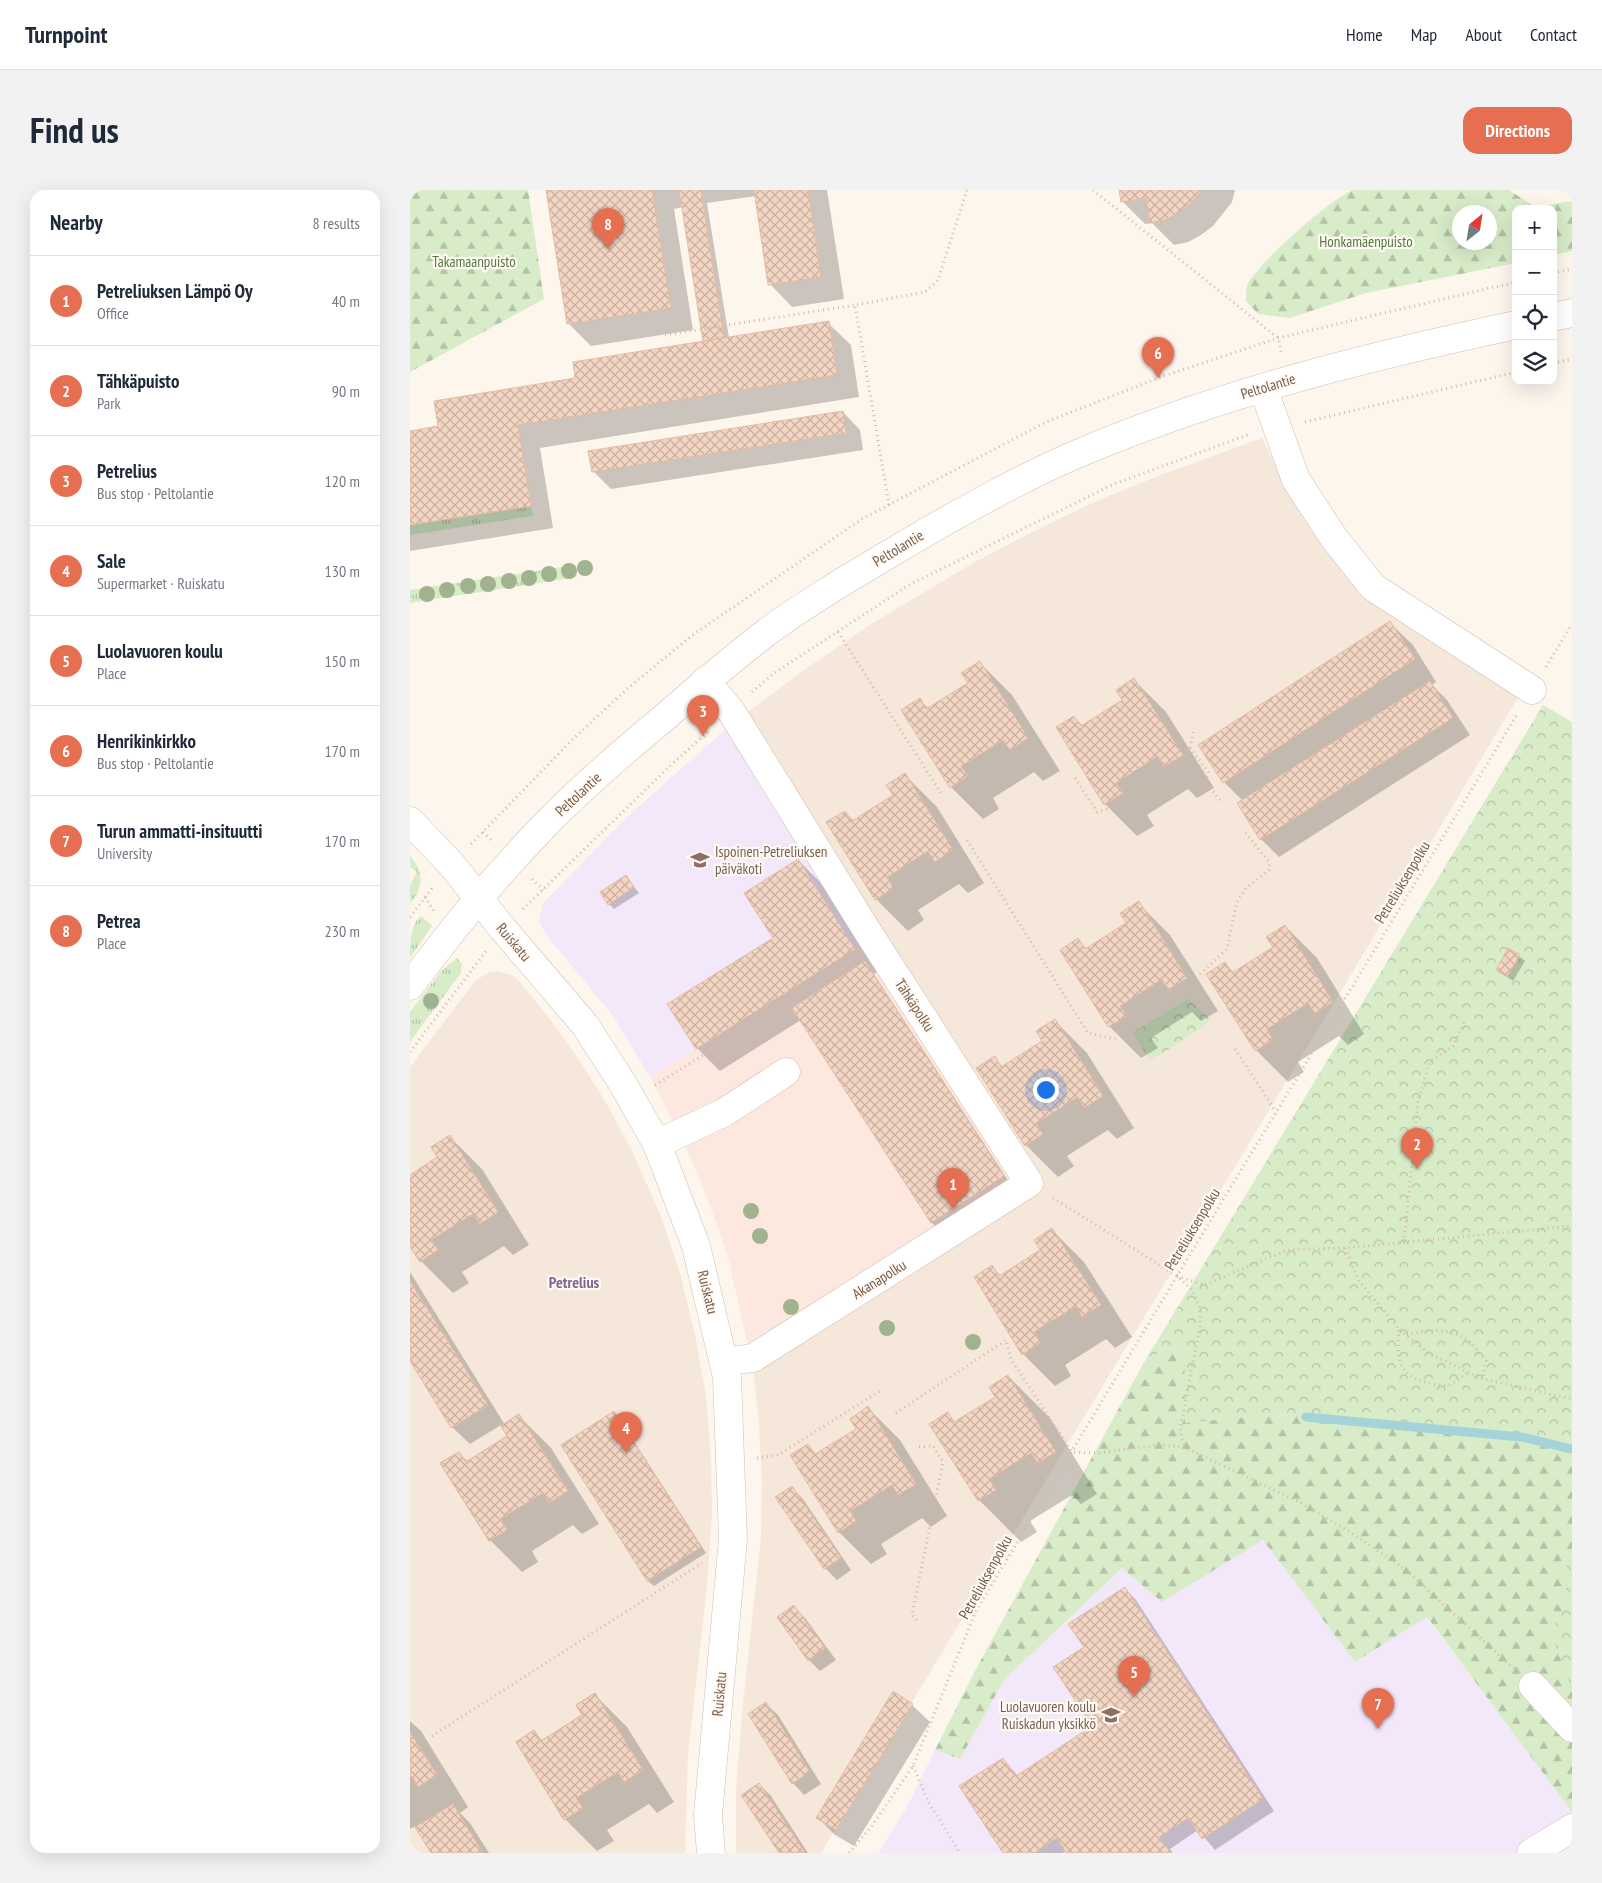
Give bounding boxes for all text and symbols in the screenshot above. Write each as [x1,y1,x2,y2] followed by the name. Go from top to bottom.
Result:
[25,19,107,50] text: Turnpoint
[1346,23,1383,46] text: Home
[1411,23,1437,46] text: Map
[1465,23,1502,46] text: About
[1530,23,1577,46] text: Contact
[30,107,119,153] text: Find us
[1463,107,1572,154] button: Directions
[1452,205,1497,250] north arrow
[1512,205,1557,385] map controls
[1512,205,1557,250] button: +
[592,208,624,249] pin: 8
[50,209,103,236] text: Nearby
[313,213,360,233] text: 8 results
[1319,232,1413,251] park label: Honkamäenpuisto
[1512,250,1557,295] button: −
[432,252,516,271] park label: Takamaanpuisto
[97,279,253,303] text: Petreliuksen Lämpö Oy
[62,291,70,311] text: 1
[332,291,360,311] text: 40 m
[1512,295,1557,340] button: locate
[97,303,129,323] text: Office
[1142,337,1174,378] pin: 6
[1512,340,1557,385] button: layers
[97,369,179,393] text: Tähkäpuisto
[1238,369,1298,403] street label: Peltolantie
[62,381,70,401] text: 2
[332,381,360,401] text: 90 m
[97,393,121,413] text: Park
[97,459,157,483] text: Petrelius
[62,471,70,491] text: 3
[325,471,360,491] text: 120 m
[97,483,214,503] text: Bus stop · Peltolantie
[869,525,927,571] street label: Peltolantie
[97,549,126,573] text: Sale
[62,561,70,581] text: 4
[325,561,360,581] text: 130 m
[97,573,225,593] text: Supermarket · Ruiskatu
[97,639,223,663] text: Luolavuoren koulu
[62,651,70,671] text: 5
[325,651,360,671] text: 150 m
[97,663,126,683] text: Place
[687,695,719,736] pin: 3
[97,729,196,753] text: Henrikinkirkko
[62,741,70,761] text: 6
[325,741,360,761] text: 170 m
[97,753,214,773] text: Bus stop · Peltolantie
[551,768,605,820] street label: Peltolantie
[97,819,263,843] text: Turun ammatti-insituutti
[62,831,70,851] text: 7
[325,831,360,851] text: 170 m
[1370,837,1434,927] street label: Petreliuksenpolku
[715,842,827,878] place label: Ispoinen-Petreliuksen päiväkoti
[97,843,152,863] text: University
[689,849,711,871] school or university icon: Ispoinen-Petreliuksen päiväkoti
[97,909,141,933] text: Petrea
[492,919,536,965] street label: Ruiskatu
[62,921,70,941] text: 8
[325,921,360,941] text: 230 m
[97,933,126,953] text: Place
[891,975,939,1035] street label: Tähkäpolku
[1033,1077,1059,1103] your location
[1401,1128,1433,1169] pin: 2
[937,1168,969,1209] pin: 1
[1160,1184,1224,1274] street label: Petreliuksenpolku
[848,1255,910,1303] street label: Akanapolku
[693,1268,723,1316] street label: Ruiskatu
[549,1272,600,1292] district label: Petrelius
[610,1412,642,1453] pin: 4
[954,1532,1016,1622] street label: Petreliuksenpolku
[1118,1656,1150,1697] pin: 5
[708,1671,730,1717] street label: Ruiskatu
[1362,1688,1394,1729] pin: 7
[1000,1697,1096,1733] place label: Luolavuoren koulu Ruiskadun yksikkö
[1100,1704,1122,1726] school or university icon: Luolavuoren koulu Ruiskadun yksikkö

